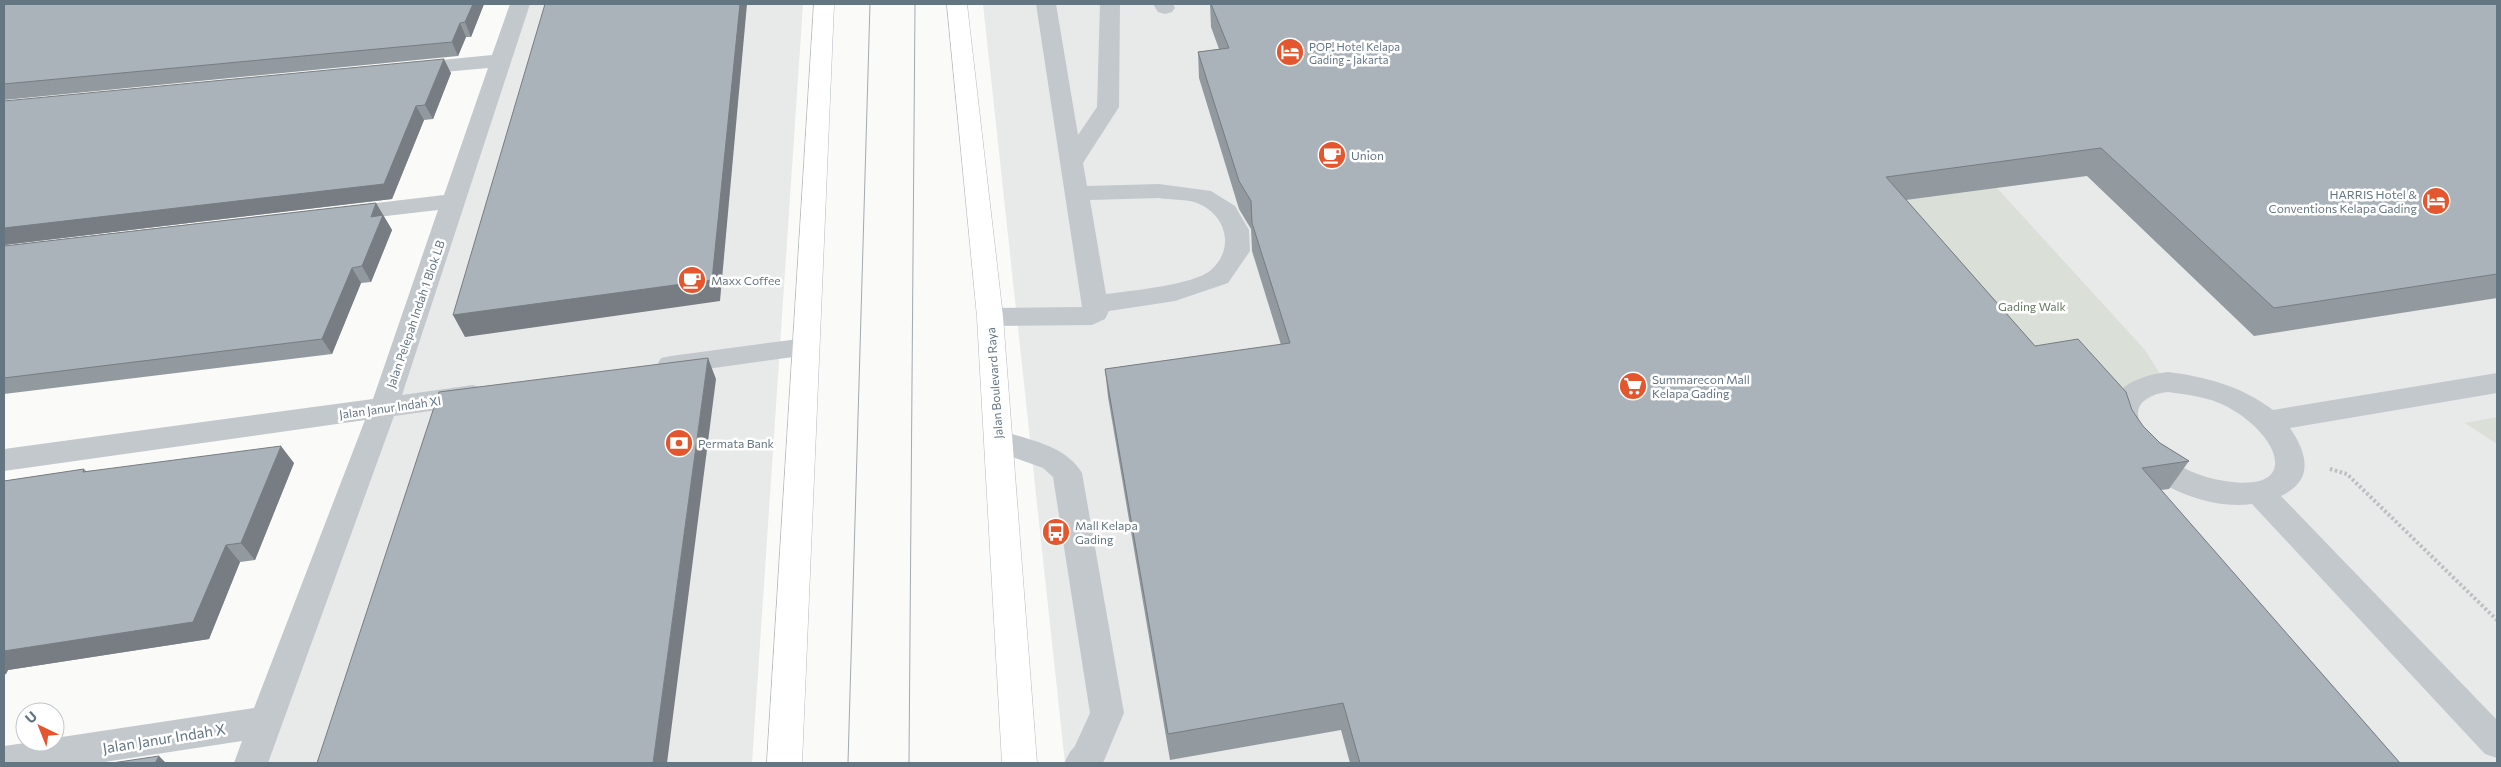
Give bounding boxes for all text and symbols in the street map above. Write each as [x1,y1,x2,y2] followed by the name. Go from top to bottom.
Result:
[1275,37,1305,67] hotel icon: POP! Hotel Kelapa Gading - Jakarta
[1309,40,1400,67] place label: POP! Hotel Kelapa Gading - Jakarta
[1317,140,1347,170] cafe icon: Union
[1351,148,1384,162] place label: Union
[2421,186,2451,216] hotel icon: HARRIS Hotel & Conventions Kelapa Gading
[2268,187,2417,215] place label: HARRIS Hotel & Conventions Kelapa Gading
[383,238,448,390] street label: Jalan Pelepah Indah 1 Blok LB
[677,265,707,295] cafe icon: Maxx Coffee
[711,273,781,287] place label: Maxx Coffee
[1998,299,2067,313] park label: Gading Walk
[983,327,1006,439] street label: Jalan Boulevard Raya
[1618,371,1648,401] supermarket icon: Summarecon Mall Kelapa Gading
[1652,372,1750,400] place label: Summarecon Mall Kelapa Gading
[338,393,442,422] street label: Jalan Janur Indah XI
[664,428,694,458] bank icon: Permata Bank
[698,436,775,450] place label: Permata Bank
[1041,517,1071,547] bus stop icon: Mall Kelapa Gading
[1075,518,1138,546] place label: Mall Kelapa Gading
[15,702,65,752] north arrow
[21,707,40,727] text: U
[101,719,227,757] street label: Jalan Janur Indah X

